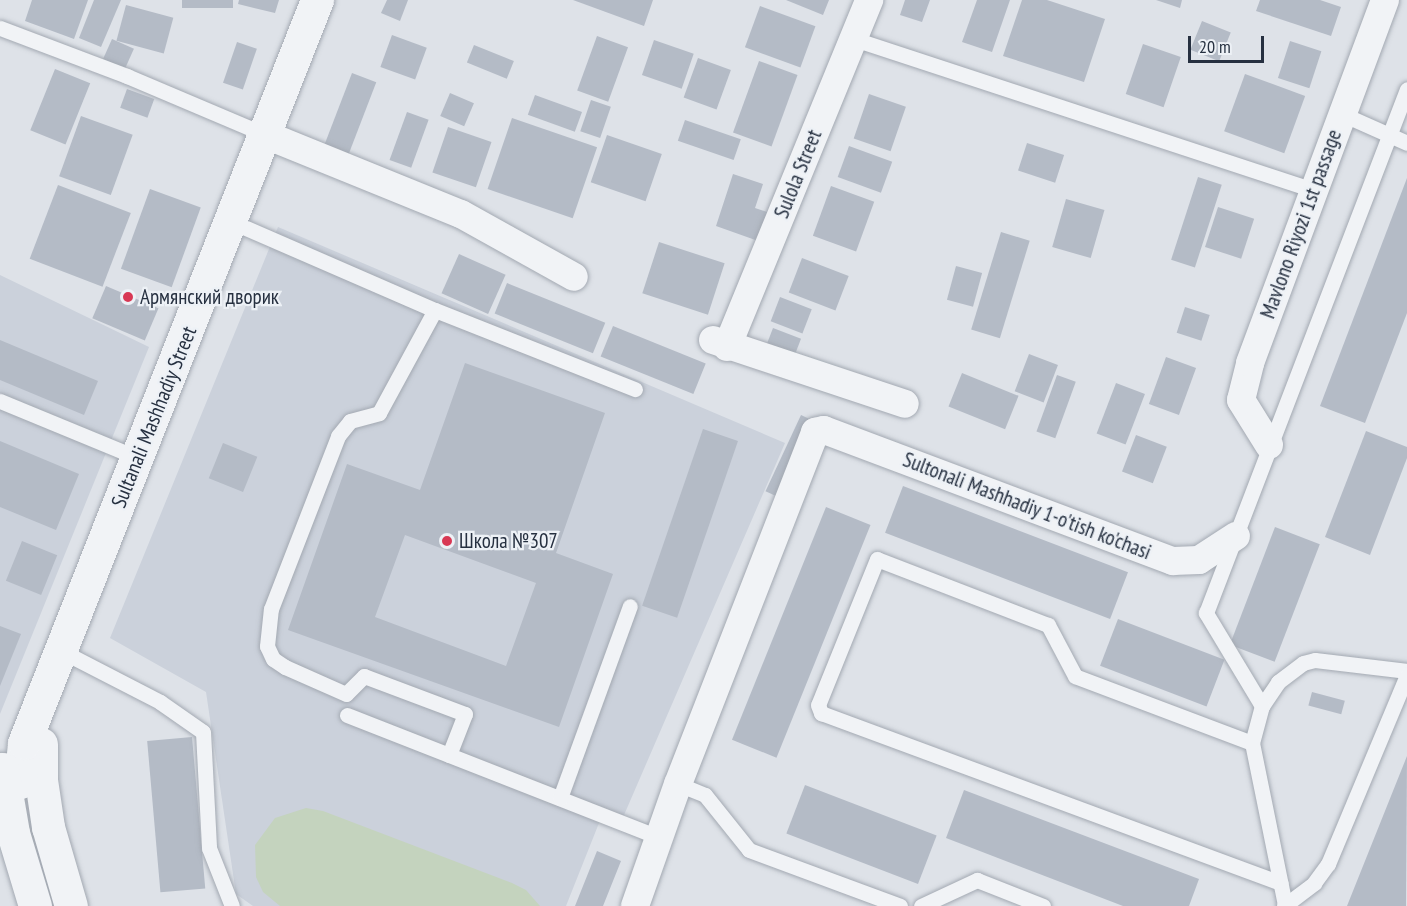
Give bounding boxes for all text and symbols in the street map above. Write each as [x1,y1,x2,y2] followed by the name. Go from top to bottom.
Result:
[1191,24,1268,62] scale bar
[1199,35,1231,58] text: 20 m
[769,126,827,222] street label: Sulola Street
[1255,126,1347,322] street label: Mavlono Riyozi 1st passage
[140,284,279,310] place label: Армянский дворик
[121,290,135,304] marker: Армянский дворик
[106,322,202,512] street label: Sultаnali Mashhadiy Street
[899,447,1155,565] street label: Sultonali Mashhadiy 1-o'tish ko'chasi
[459,528,558,554] place label: Школа №307
[440,534,454,548] marker: Школа №307

